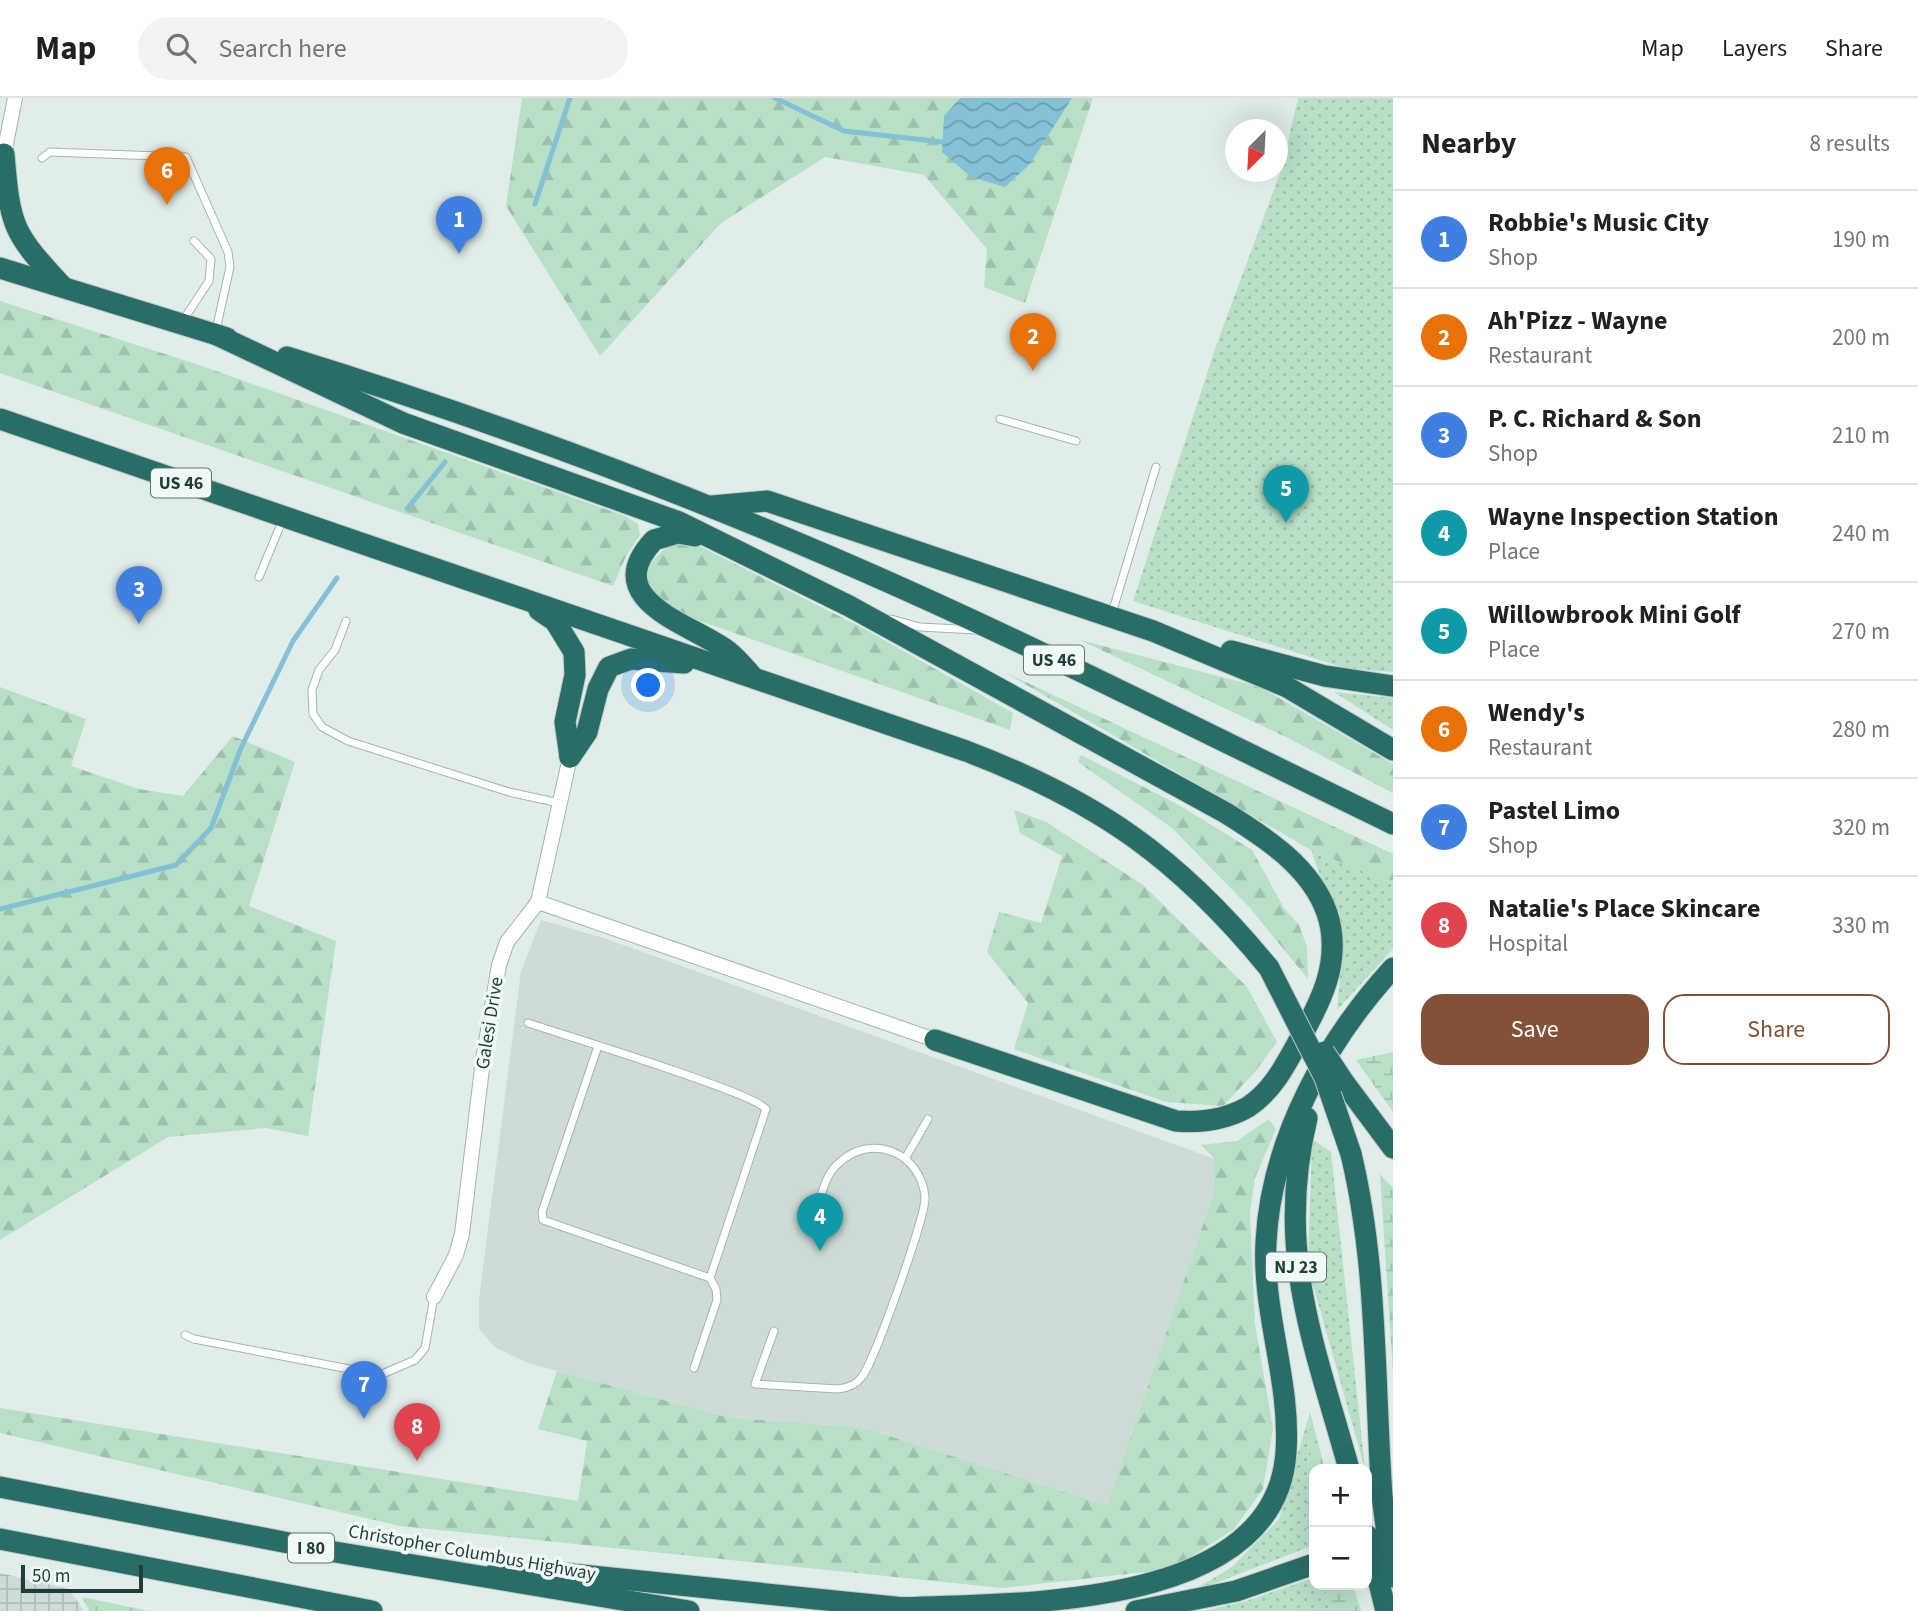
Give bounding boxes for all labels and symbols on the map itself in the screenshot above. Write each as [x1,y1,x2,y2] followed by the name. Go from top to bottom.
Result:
[1225,119,1288,182] north arrow
[144,147,190,205] pin: 6
[436,196,482,254] pin: 1
[1010,313,1056,371] pin: 2
[1263,465,1309,523] pin: 5
[151,468,211,498] road number: US 46
[116,566,162,624] pin: 3
[1024,646,1084,674] road number: US 46
[631,668,665,702] your location
[469,975,511,1071] street label: Galesi Drive
[797,1193,843,1251] pin: 4
[1266,1252,1326,1282] road number: NJ 23
[341,1361,387,1419] pin: 7
[394,1403,440,1461] pin: 8
[346,1518,598,1588] street label: Christopher Columbus Highway
[288,1534,334,1562] road number: I 80
[21,1562,144,1594] scale bar

